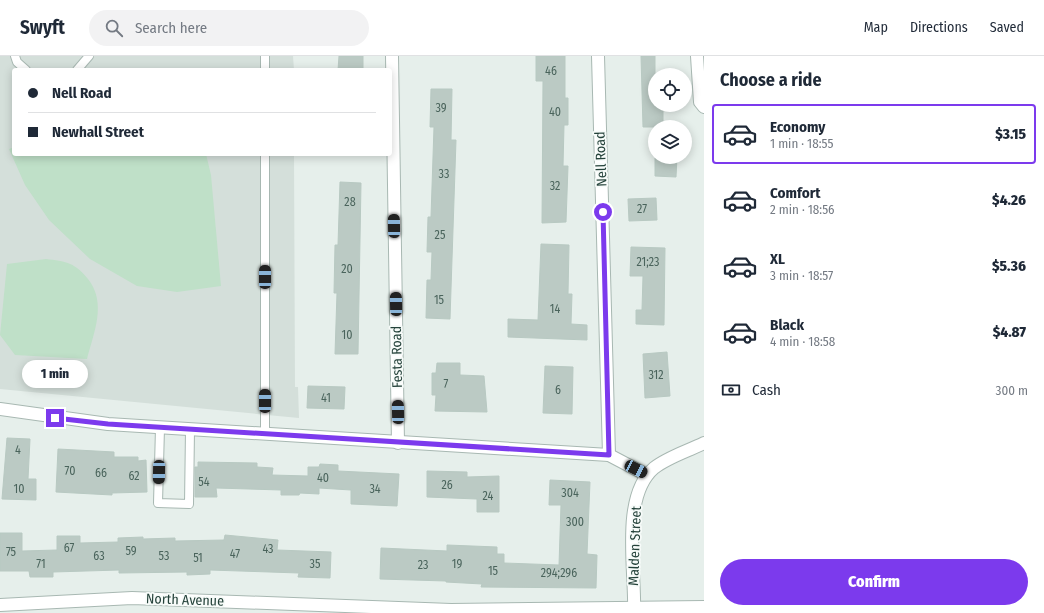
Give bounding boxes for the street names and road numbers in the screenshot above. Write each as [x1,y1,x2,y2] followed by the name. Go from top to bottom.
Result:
[592,131,610,187] street label: Nell Road
[388,326,406,388] street label: Festa Road
[625,505,645,586] street label: Malden Street
[146,590,224,610] street label: North Avenue

